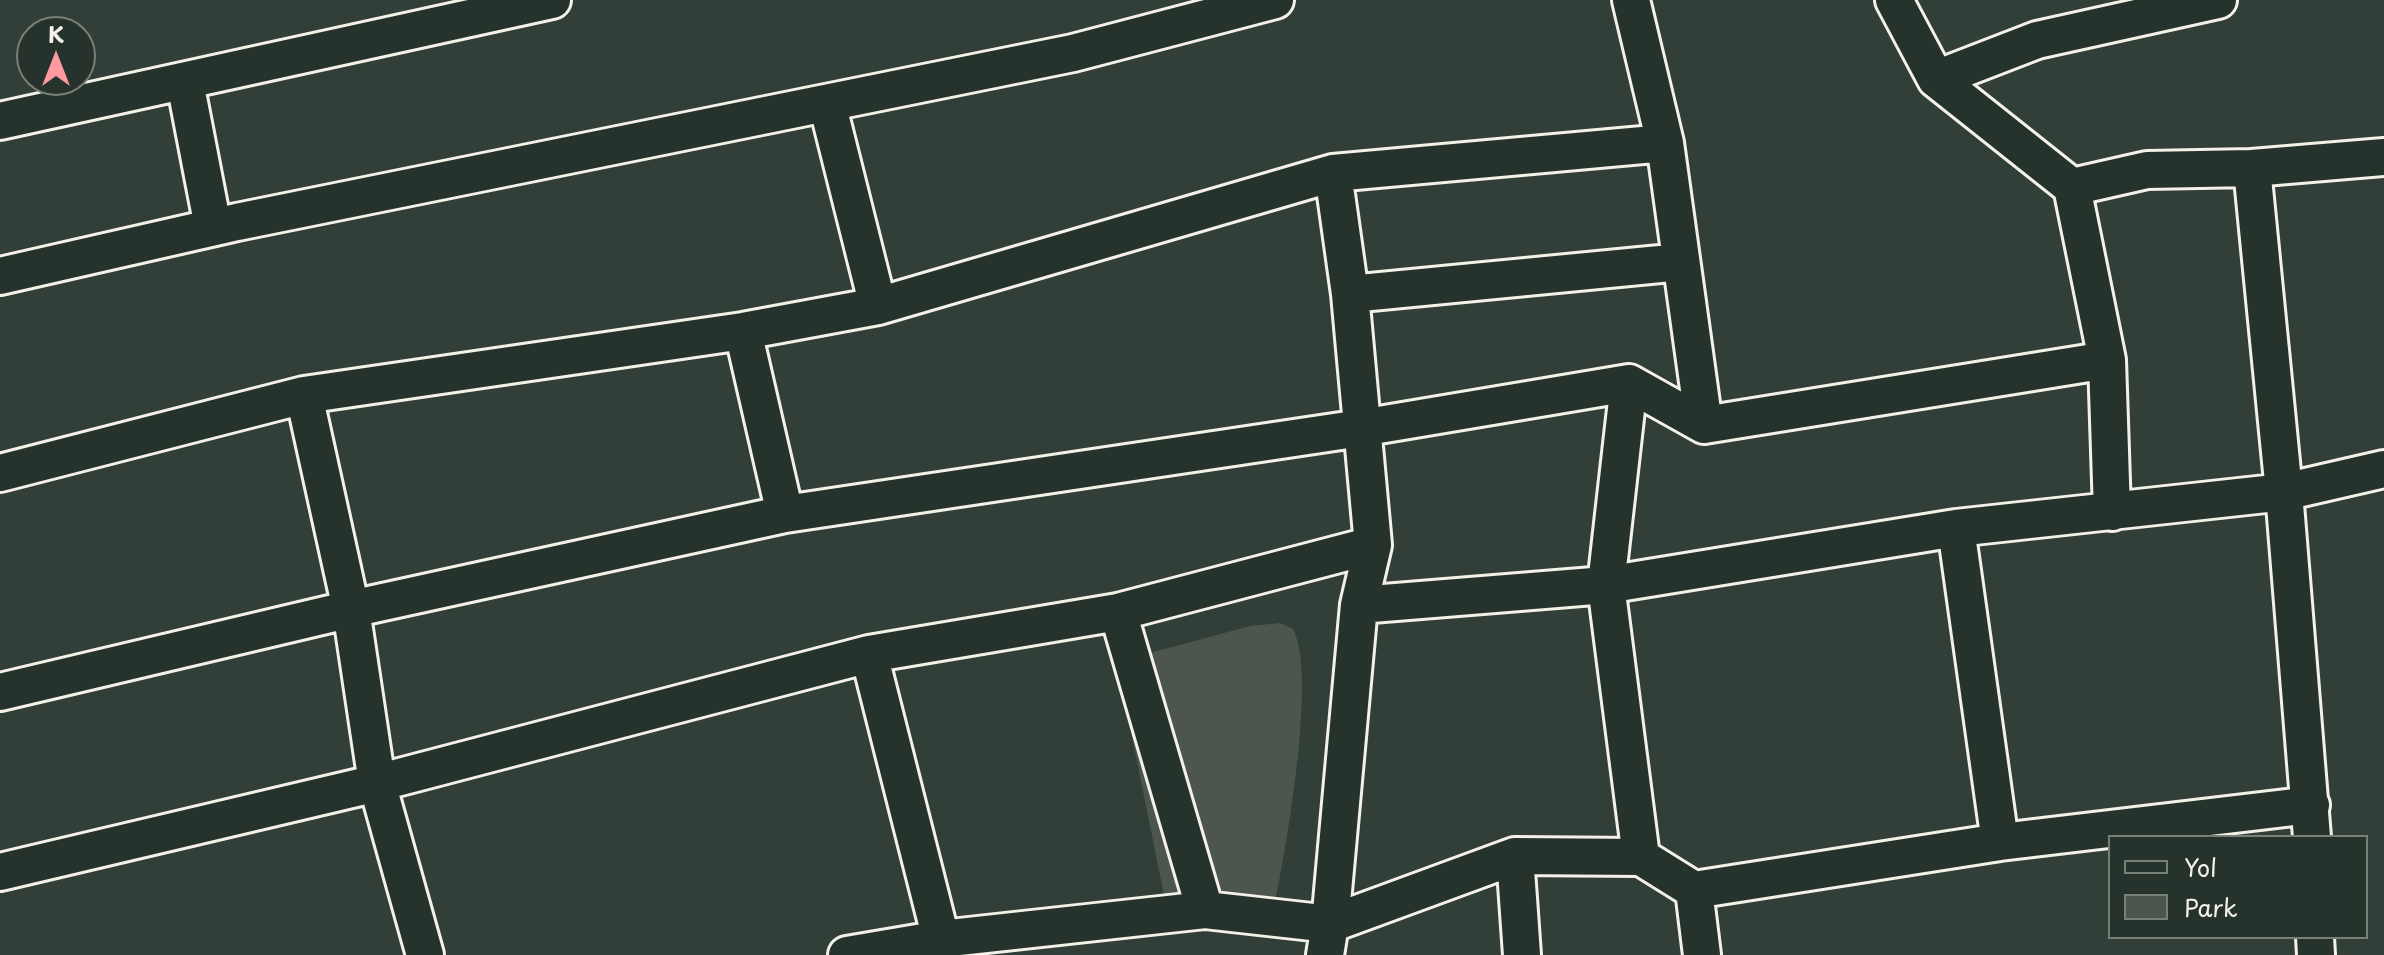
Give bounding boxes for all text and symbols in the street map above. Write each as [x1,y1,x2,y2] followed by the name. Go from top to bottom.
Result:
[16,16,96,96] north arrow
[48,17,64,50] text: K
[2108,835,2368,939] legend
[2184,849,2217,885] text: Yol
[2184,889,2238,925] text: Park

